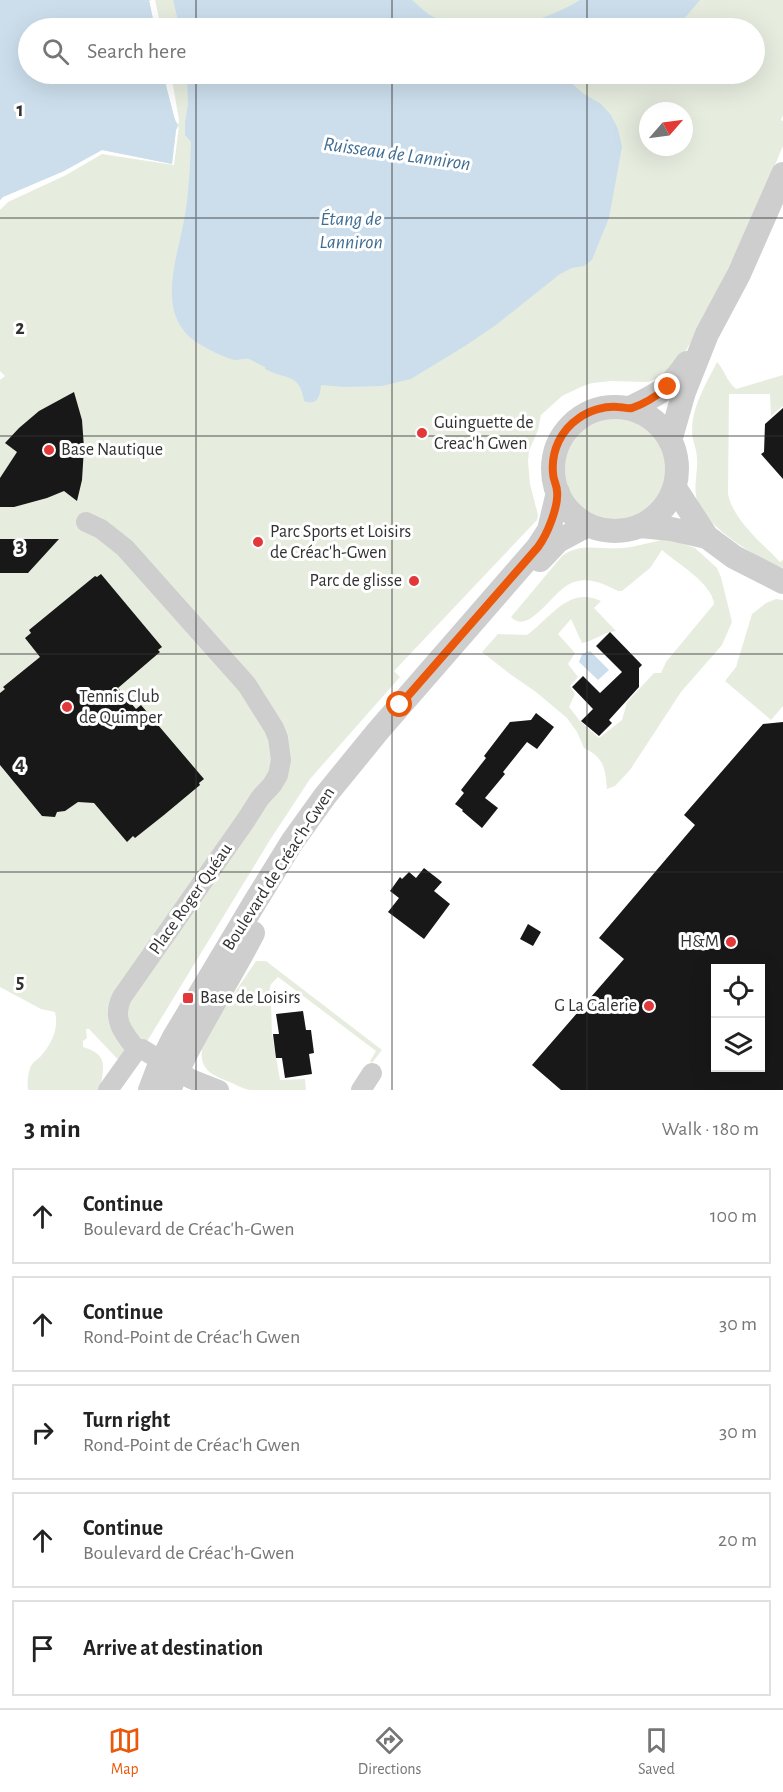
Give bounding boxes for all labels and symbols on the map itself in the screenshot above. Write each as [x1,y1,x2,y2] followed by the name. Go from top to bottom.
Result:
[16,100,24,120] text: 1
[639,102,693,156] north arrow
[322,134,472,174] water label: Ruisseau de Lanniron
[319,208,383,252] water label: Étang de Lanniron
[15,318,25,338] text: 2
[654,373,680,399] route end
[434,414,534,453] place label: Guinguette de Creac'h Gwen
[415,426,429,440] marker: Guinguette de Creac'h Gwen
[61,441,163,459] place label: Base Nautique
[42,443,56,457] marker: Base Nautique
[270,523,411,562] place label: Parc Sports et Loisirs de Créac'h-Gwen
[251,535,265,549] marker: Parc Sports et Loisirs de Créac'h-Gwen
[16,536,24,556] text: 3
[309,572,402,590] place label: Parc de glisse
[407,574,421,588] marker: Parc de glisse
[79,688,162,727] place label: Tennis Club de Quimper
[386,691,412,717] route start
[60,700,74,714] marker: Tennis Club de Quimper
[15,754,25,774] text: 4
[220,784,338,954] street label: Boulevard de Créac'h-Gwen
[146,840,236,958] street label: Place Roger Quéau
[680,933,719,951] place label: H&M
[724,935,738,949] marker: H&M
[16,972,24,992] text: 5
[200,989,300,1007] place label: Base de Loisirs
[181,991,195,1005] marker: Base de Loisirs
[554,997,637,1015] place label: G La Galerie
[642,999,656,1013] marker: G La Galerie

